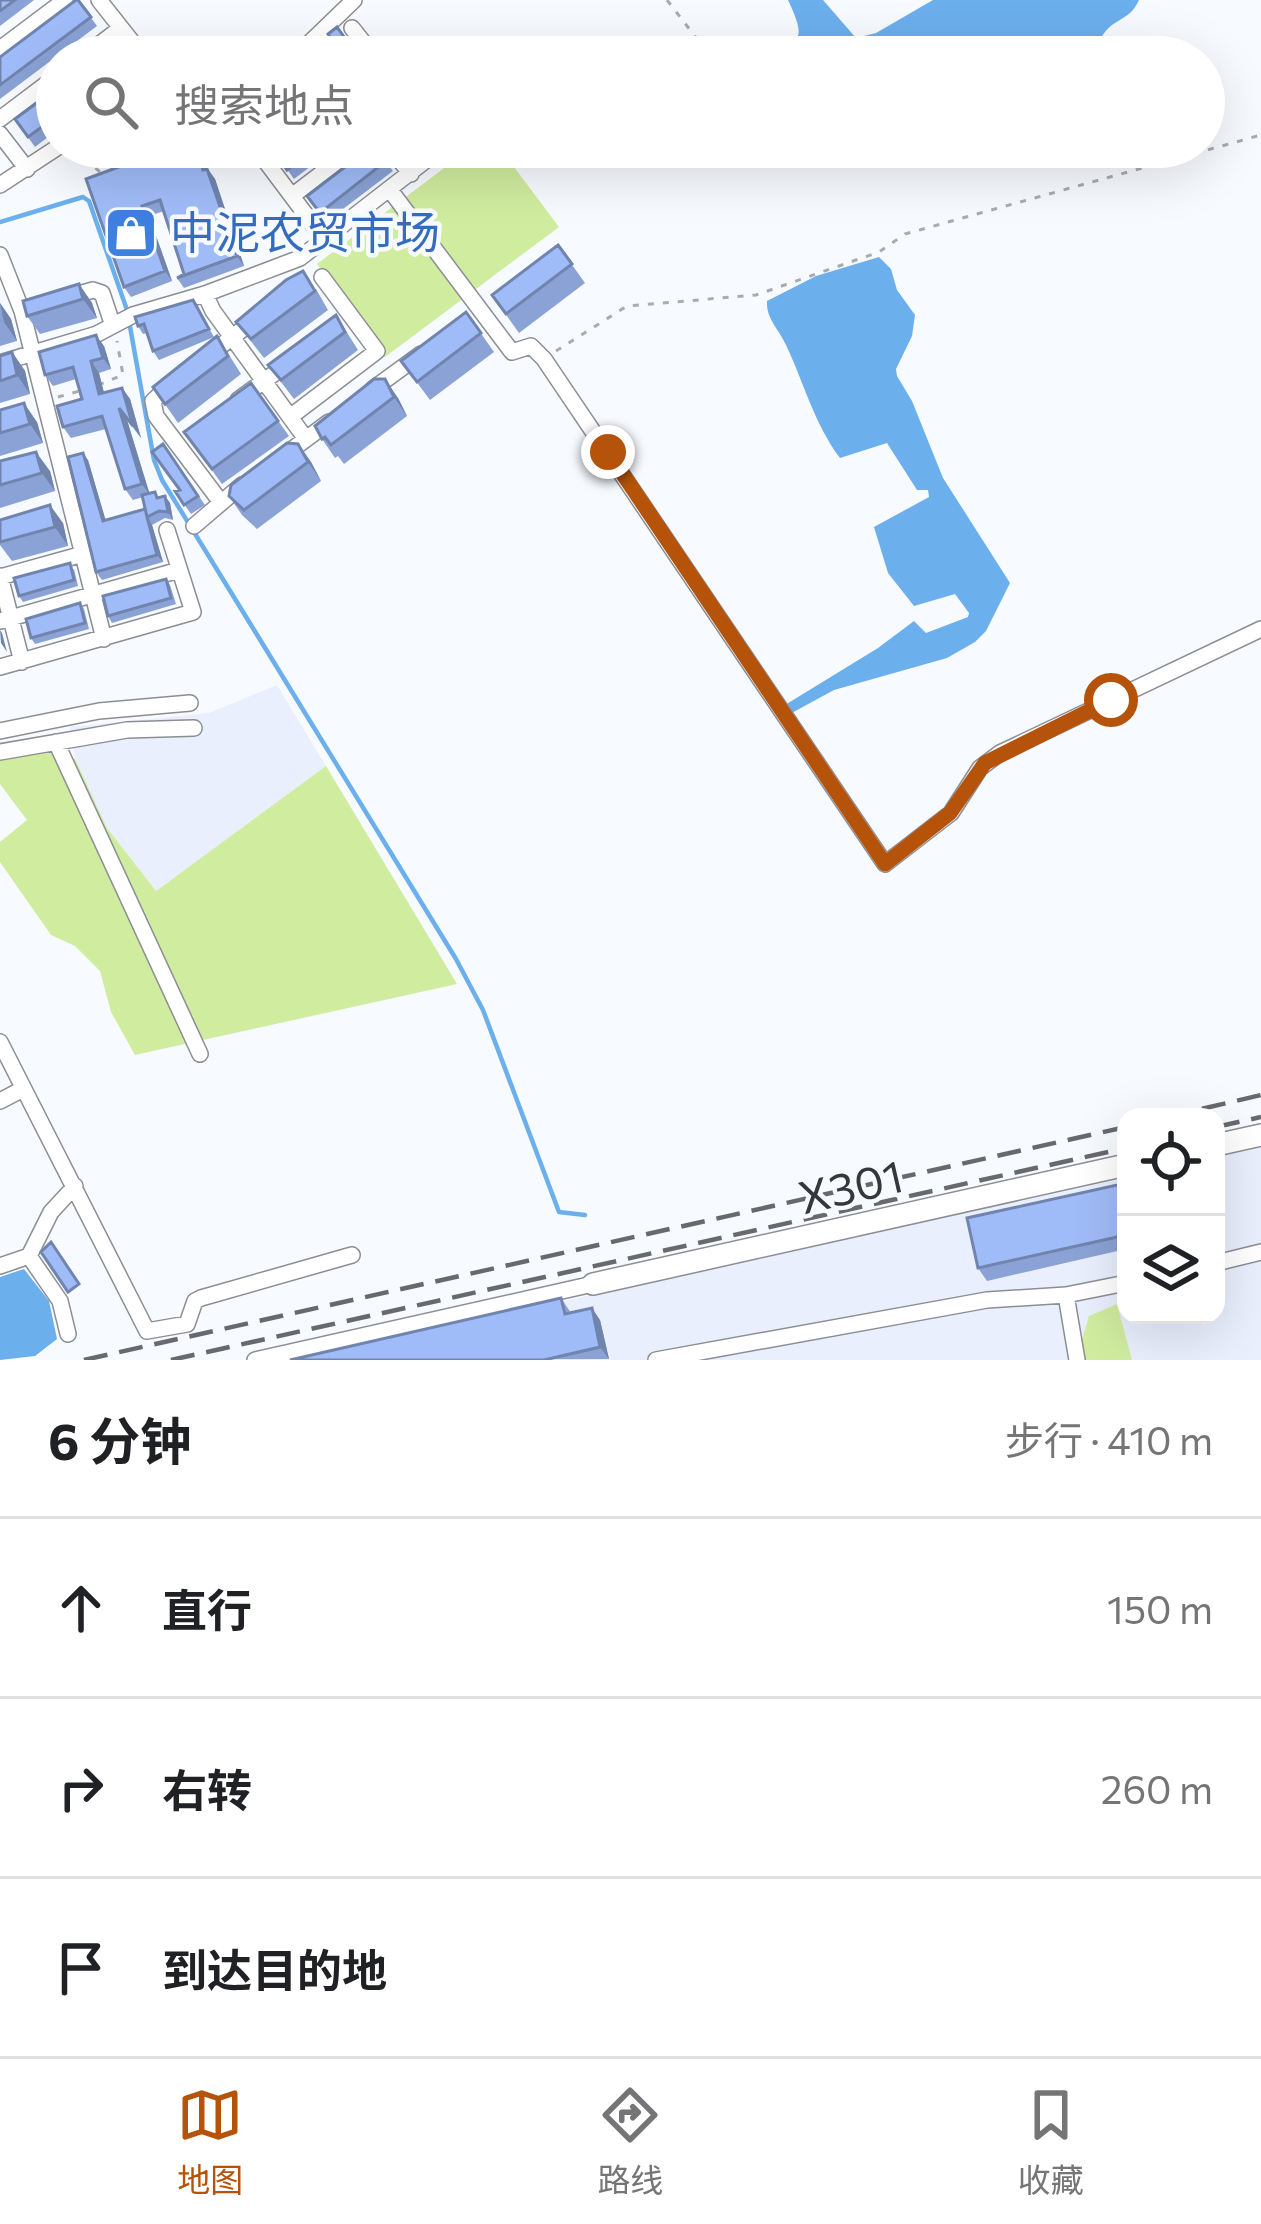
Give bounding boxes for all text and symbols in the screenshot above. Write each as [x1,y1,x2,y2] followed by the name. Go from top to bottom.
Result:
[36,36,1225,168] search box
[78,69,144,135] icon: search
[174,76,354,131] text: 搜索地点
[170,203,440,258] place label: 中泥农贸市场
[103,205,159,261] shop icon: 中泥农贸市场
[581,425,635,479] route end
[1084,673,1138,727] route start
[1117,1108,1225,1324] map controls
[1117,1108,1225,1216] button: locate
[793,1146,908,1223] street label: X301
[1117,1216,1225,1324] button: layers
[48,1408,191,1471] text: 6 分钟
[1005,1415,1213,1463] text: 步行 · 410 m
[48,1575,114,1641] icon: ahead
[162,1581,252,1636] text: 直行
[1107,1584,1213,1632] text: 150 m
[48,1755,114,1821] icon: right
[162,1761,252,1816] text: 右转
[1101,1764,1213,1812] text: 260 m
[48,1935,114,2001] icon: arrive
[162,1941,387,1996] text: 到达目的地
[177,2082,243,2202] tab: 地图
[597,2082,663,2202] tab: 路线
[1018,2082,1084,2202] tab: 收藏

